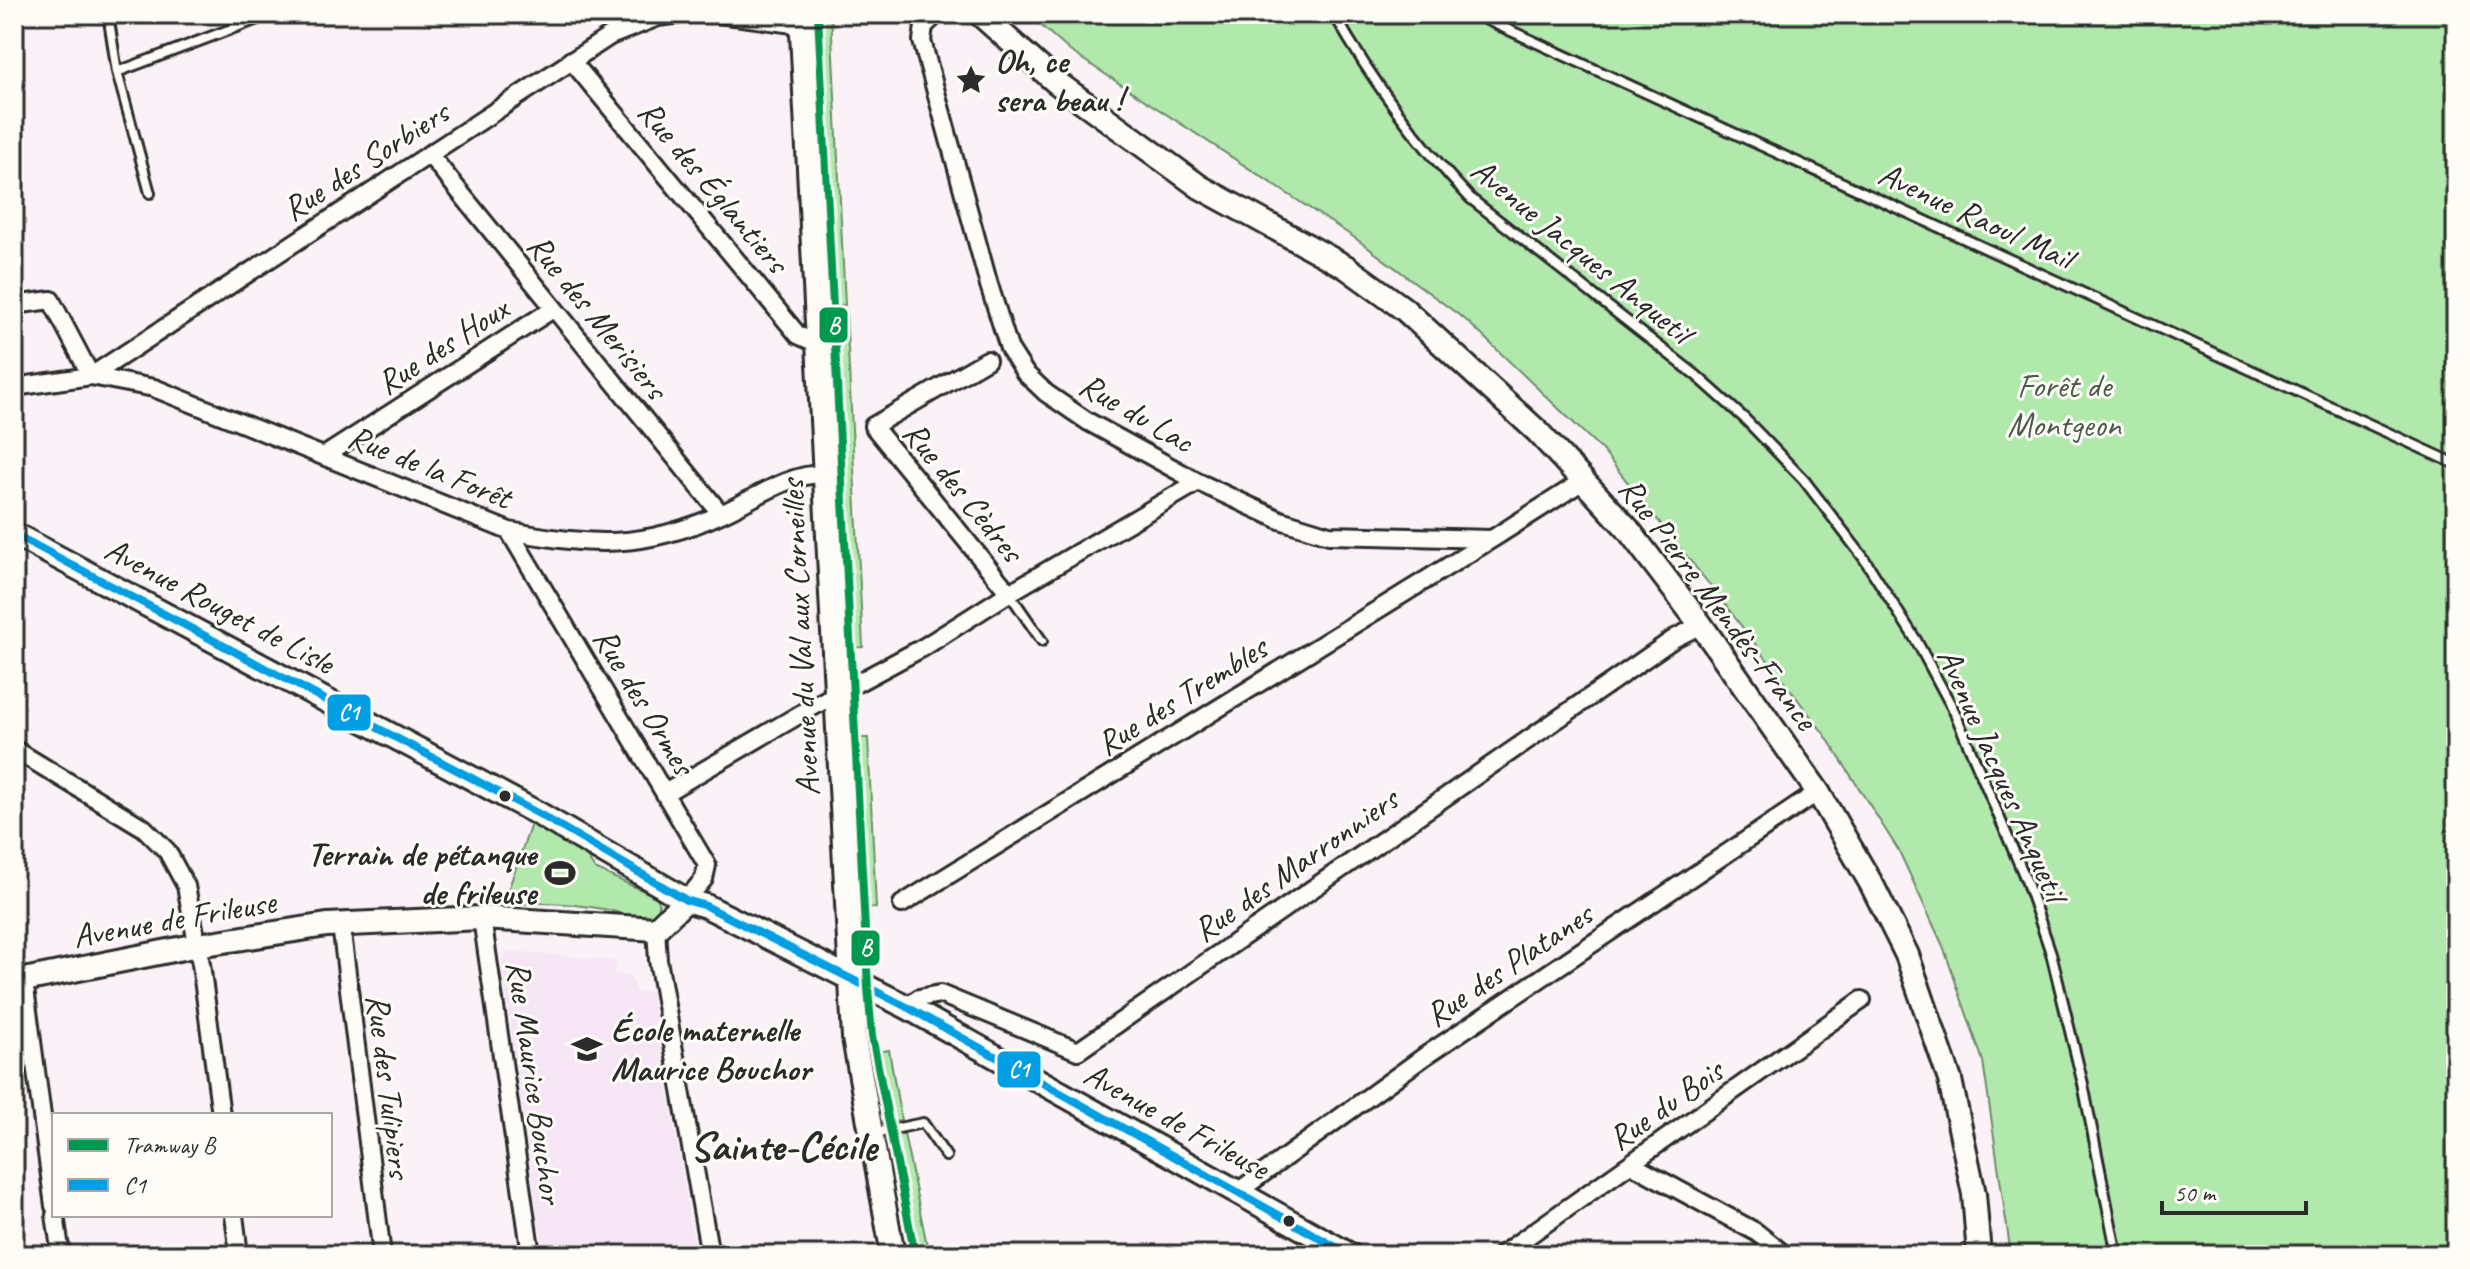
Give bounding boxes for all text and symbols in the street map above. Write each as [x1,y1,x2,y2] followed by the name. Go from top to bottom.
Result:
[995,39,1129,121] place label: Oh, ce sera beau !
[954,63,988,97] place icon: Oh, ce sera beau !
[274,89,459,230] street label: Rue des Sorbiers
[629,91,801,284] street label: Rue des Églantiers
[1462,148,1706,357] street label: Avenue Jacques Anquetil
[1872,152,2085,282] street label: Avenue Raoul Mail
[518,225,679,410] street label: Rue des Merisiers
[368,286,518,404] street label: Rue des Houx
[818,306,849,344] line badge: B
[828,312,841,340] text: B
[1072,363,1203,463] street label: Rue du Lac
[2007,364,2122,446] park label: Forêt de Montgeon
[894,412,1036,573] street label: Rue des Cèdres
[342,414,521,520] street label: Rue de la Forêt
[1610,468,1829,740] street label: Rue Pierre Mendès-France
[770,475,829,797] street label: Avenue du Val aux Corneilles
[98,527,343,685] street label: Avenue Rouget de Lisle
[584,620,707,785] street label: Rue des Ormes
[1088,624,1277,765] street label: Rue des Trembles
[1928,641,2080,913] street label: Avenue Jacques Anquetil
[326,693,372,732] line badge: C1
[339,699,361,727] text: C1
[1184,776,1408,951] street label: Rue des Marronniers
[497,788,513,804] unlabelled marker
[307,832,539,914] place label: Terrain de pétanque de frileuse
[543,856,577,890] sports icon: Terrain de pétanque de frileuse
[70,879,281,957] street label: Avenue de Frileuse
[1416,891,1603,1036] street label: Rue des Platanes
[850,929,881,967] line badge: B
[860,934,873,962] text: B
[497,958,574,1209] street label: Rue Maurice Bouchor
[357,992,423,1184] street label: Rue des Tulipiers
[611,1008,814,1090] place label: École maternelle Maurice Bouchor
[570,1032,604,1066] school or university icon: École maternelle Maurice Bouchor
[1599,1048,1733,1160] street label: Rue du Bois
[996,1050,1042,1089] line badge: C1
[1077,1052,1278,1190] street label: Avenue de Frileuse
[1009,1056,1031,1084] text: C1
[52,1113,332,1217] legend
[690,1120,879,1173] district label: Sainte-Cécile
[124,1130,217,1160] text: Tramway B
[2162,1165,2306,1215] scale bar
[124,1170,147,1200] text: C1
[2174,1178,2217,1208] text: 50 m
[1281,1213,1297,1229] unlabelled marker

